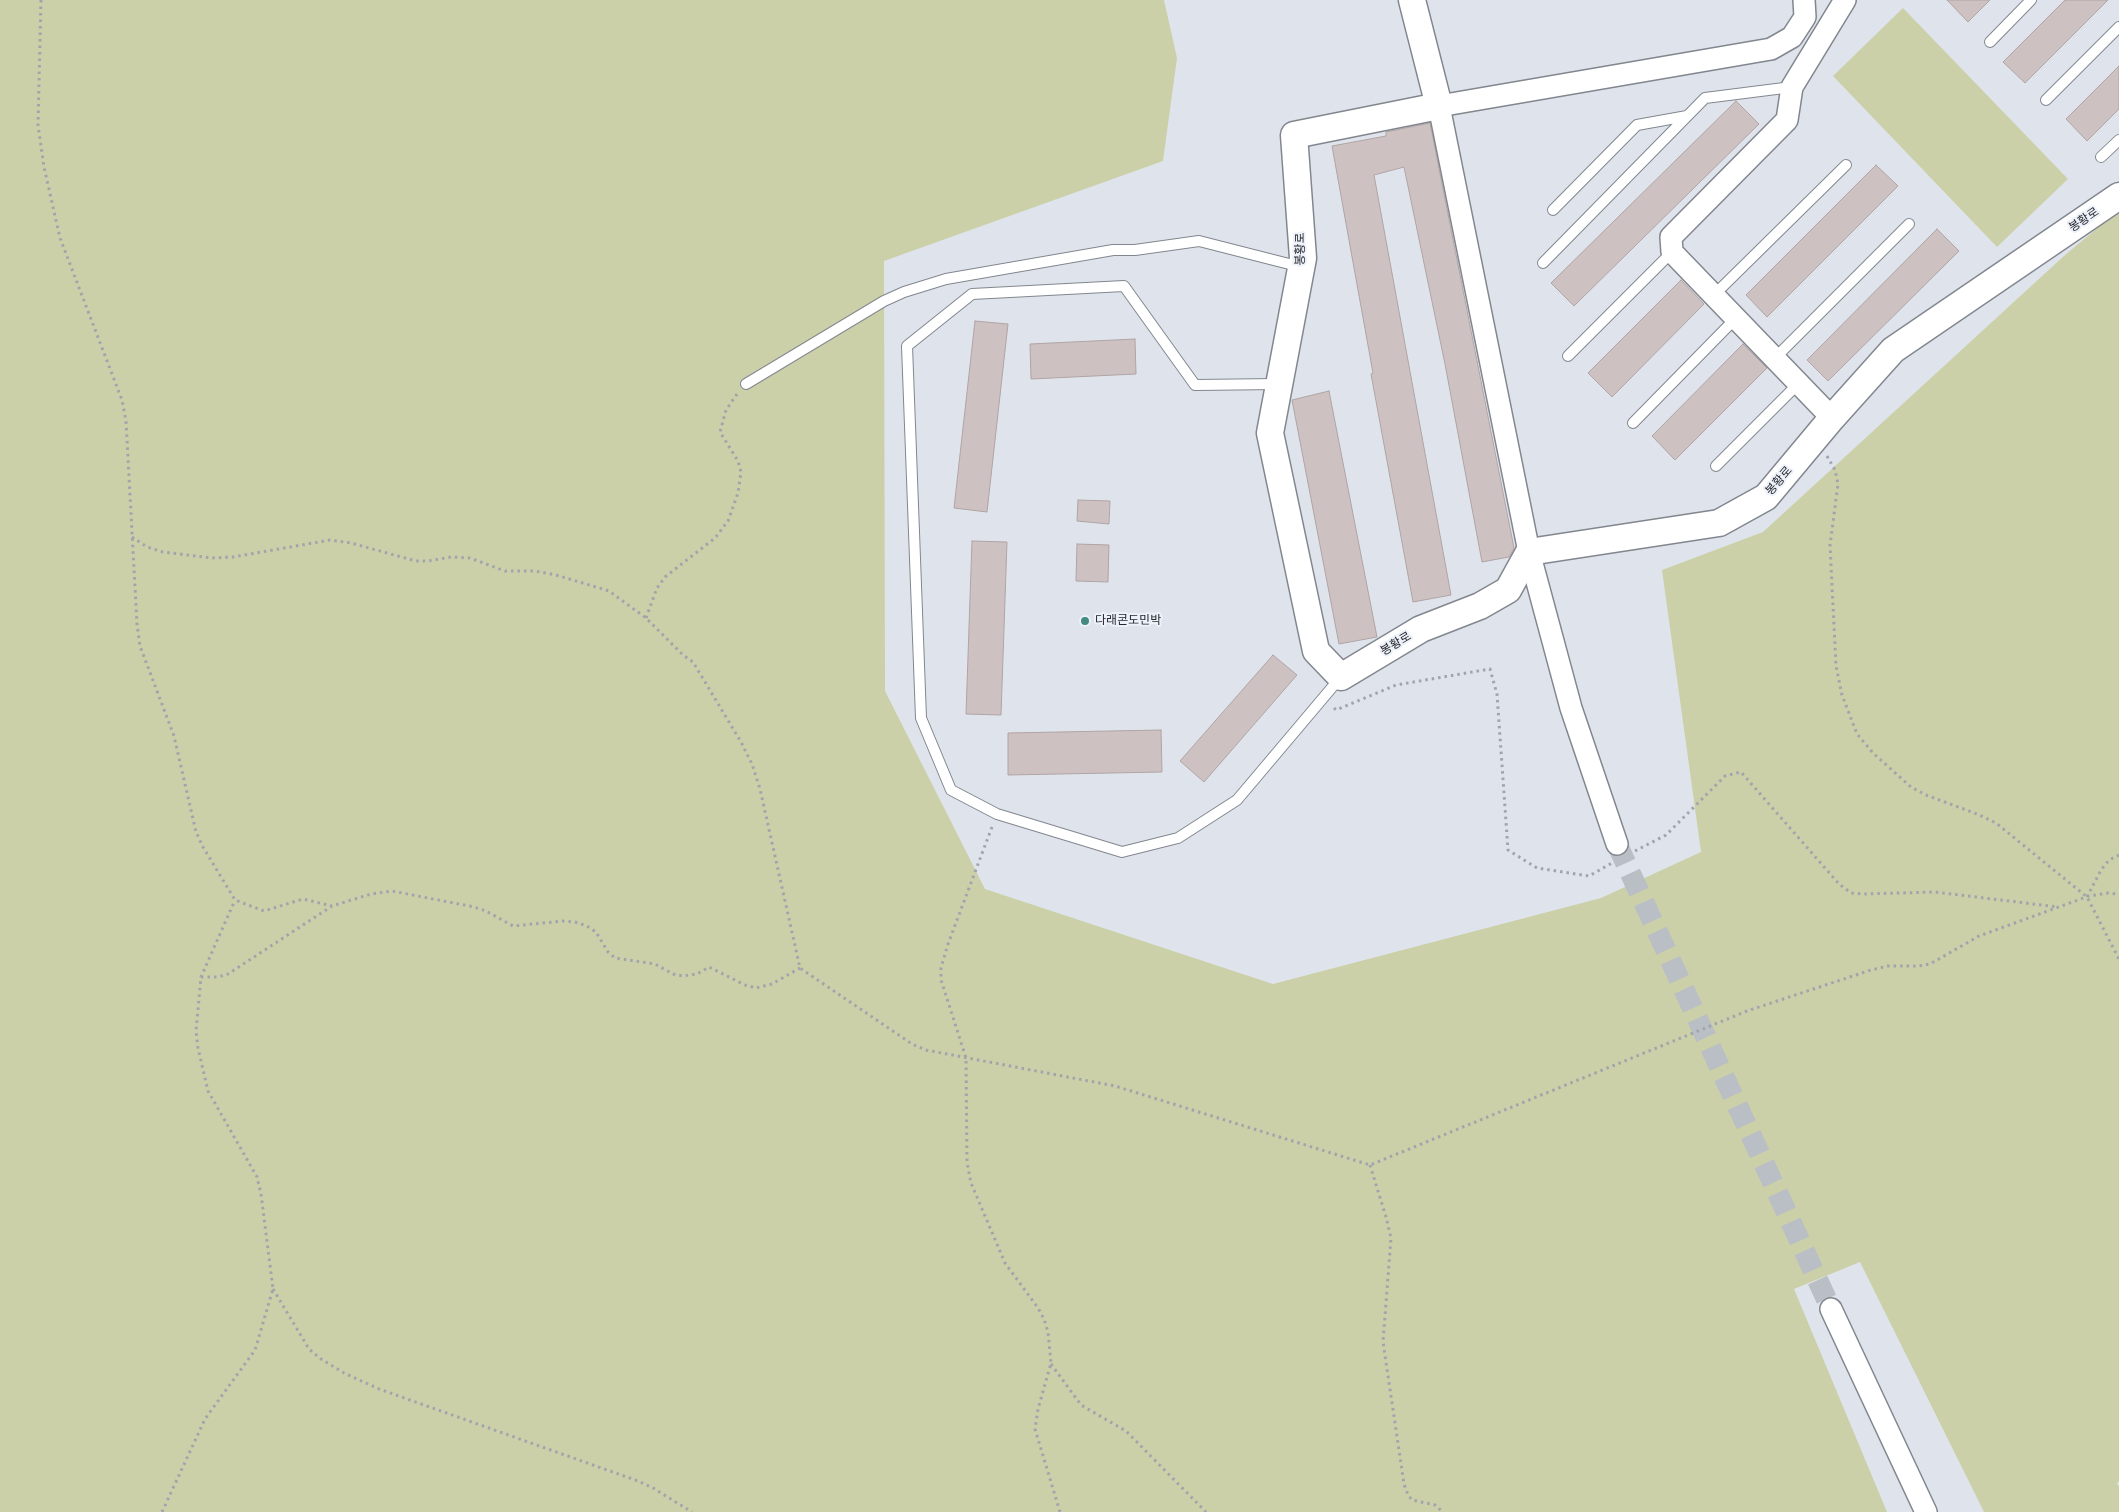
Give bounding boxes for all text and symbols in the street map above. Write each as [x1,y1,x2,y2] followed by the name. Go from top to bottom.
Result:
[2066,205,2102,235] street label: 봉황로
[1294,232,1308,266] street label: 봉황로
[1763,464,1795,498] street label: 봉황로
[1095,614,1161,628] place label: 다래콘도민박
[1079,615,1091,627] marker: 다래콘도민박
[1378,629,1414,659] street label: 봉황로

